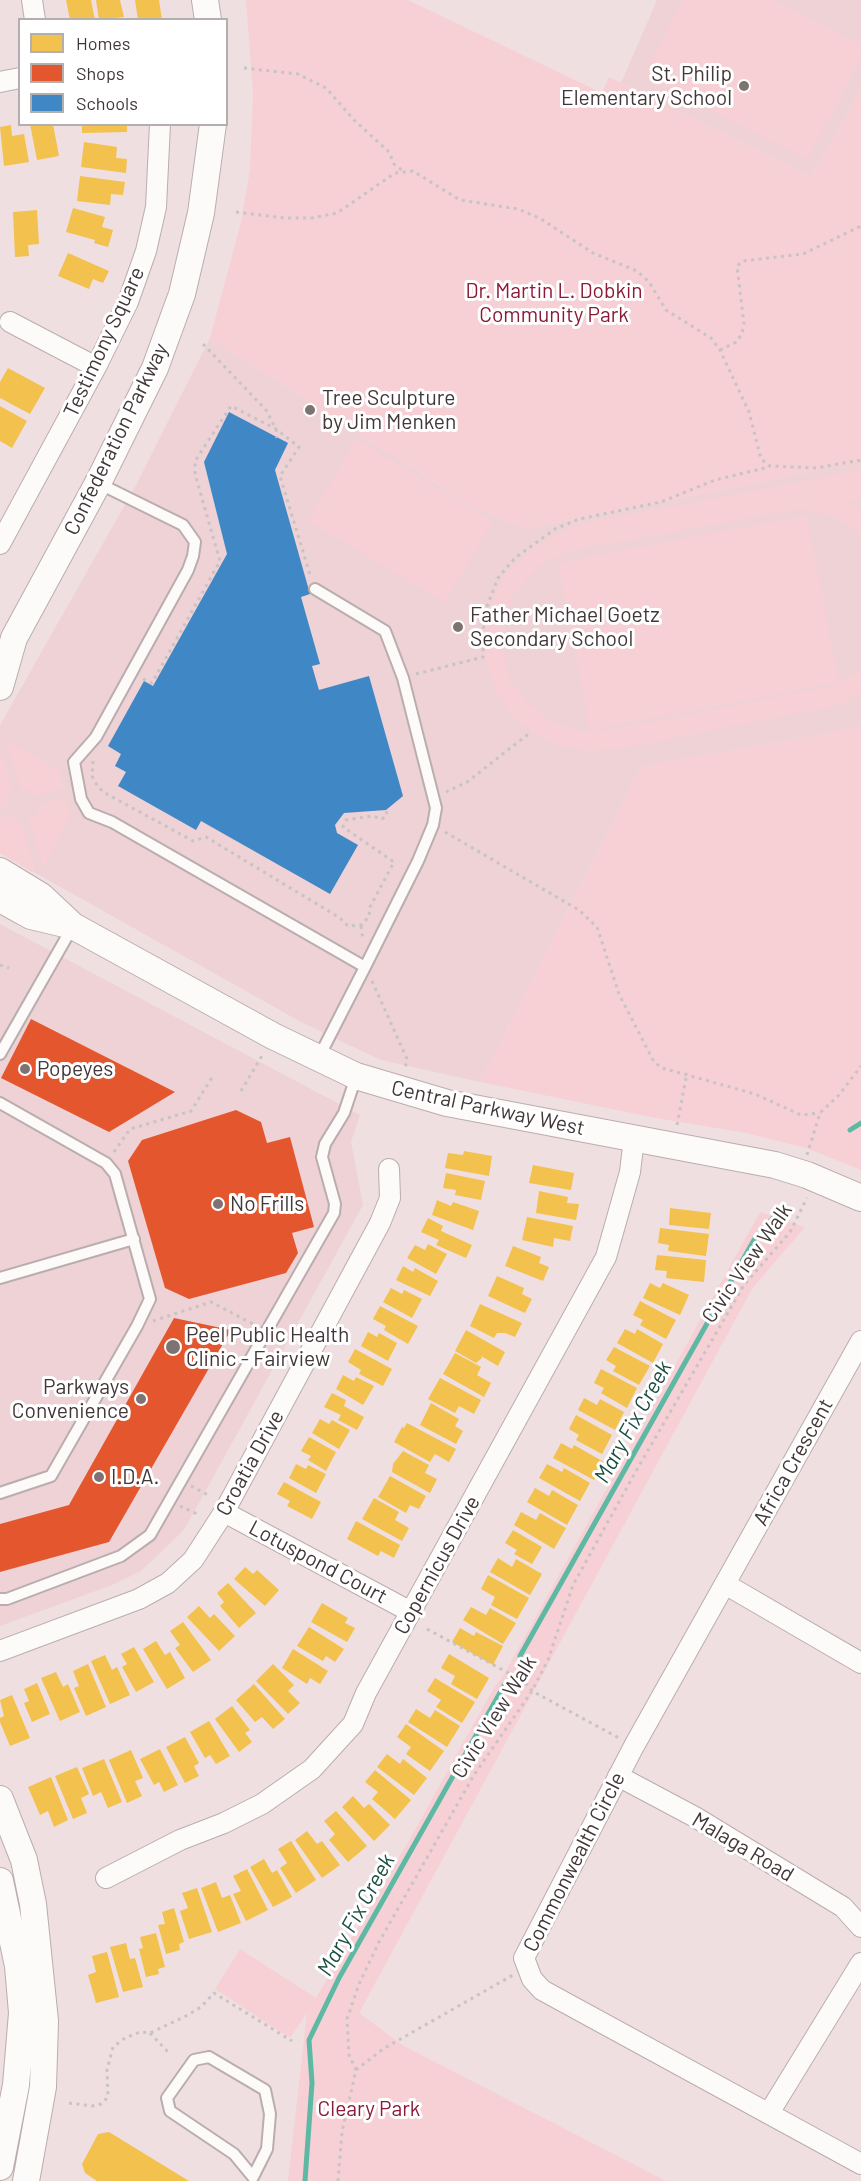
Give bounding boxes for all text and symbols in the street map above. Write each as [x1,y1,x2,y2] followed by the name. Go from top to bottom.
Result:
[18,18,228,126] legend
[76,32,130,54] text: Homes
[561,61,732,111] place label: St. Philip Elementary School
[76,62,125,84] text: Shops
[737,79,751,93] marker: St. Philip Elementary School
[76,92,138,114] text: Schools
[58,263,150,421] street label: Testimony Square
[465,278,643,328] park label: Dr. Martin L. Dobkin Community Park
[59,339,173,539] street label: Confederation Parkway
[322,385,456,435] place label: Tree Sculpture by Jim Menken
[303,403,317,417] marker: Tree Sculpture by Jim Menken
[470,602,660,652] place label: Father Michael Goetz Secondary School
[451,620,465,634] marker: Father Michael Goetz Secondary School
[37,1056,113,1082] place label: Popeyes
[18,1062,32,1076] marker: Popeyes
[389,1075,587,1141] street label: Central Parkway West
[230,1191,304,1217] place label: No Frills
[211,1197,225,1211] marker: No Frills
[697,1198,797,1328] street label: Civic View Walk
[186,1322,349,1372] place label: Peel Public Health Clinic - Fairview
[164,1338,182,1356] marker: Peel Public Health Clinic - Fairview
[589,1356,677,1488] water label: Mary Fix Creek
[12,1374,129,1424] place label: Parkways Convenience
[134,1392,148,1406] marker: Parkways Convenience
[748,1394,838,1530] street label: Africa Crescent
[211,1406,289,1520] street label: Croatia Drive
[111,1464,159,1490] place label: I.D.A.
[92,1470,106,1484] marker: I.D.A.
[389,1491,485,1639] street label: Copernicus Drive
[245,1515,391,1609] street label: Lotuspond Court
[446,1651,542,1783] street label: Civic View Walk
[518,1768,630,1956] street label: Commonwealth Circle
[688,1807,798,1887] street label: Malaga Road
[312,1849,400,1981] water label: Mary Fix Creek
[318,2096,420,2122] park label: Cleary Park

